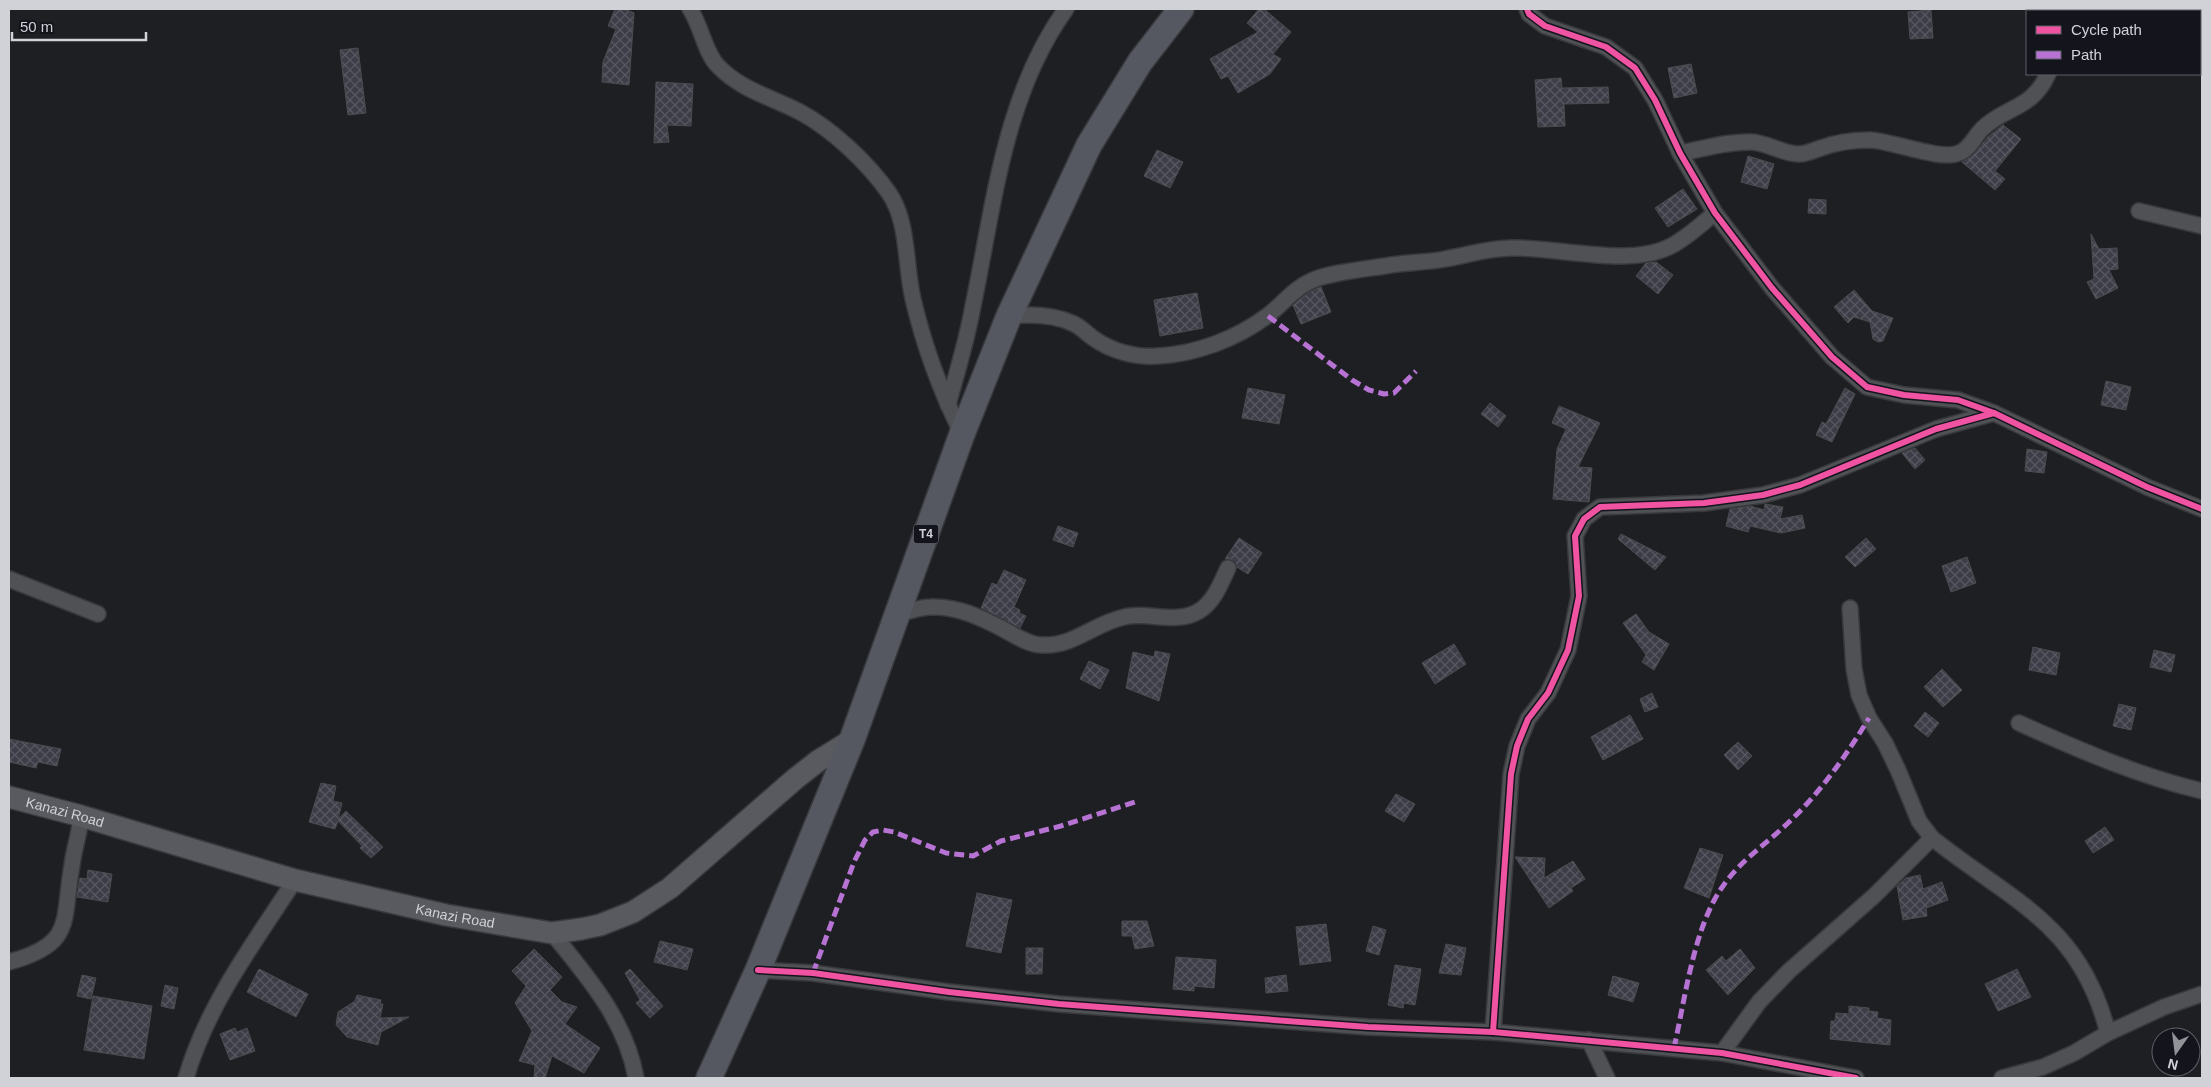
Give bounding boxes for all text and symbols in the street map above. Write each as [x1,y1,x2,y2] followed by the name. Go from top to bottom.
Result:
[12,10,146,42] scale bar
[2026,10,2201,75] legend
[20,18,53,35] text: 50 m
[2071,21,2142,38] text: Cycle path
[2071,46,2102,63] text: Path
[914,524,938,544] road number: T4
[24,794,106,830] street label: Kanazi Road
[414,900,496,931] street label: Kanazi Road
[2151,1027,2201,1077] north arrow
[2166,1056,2180,1074] text: N

